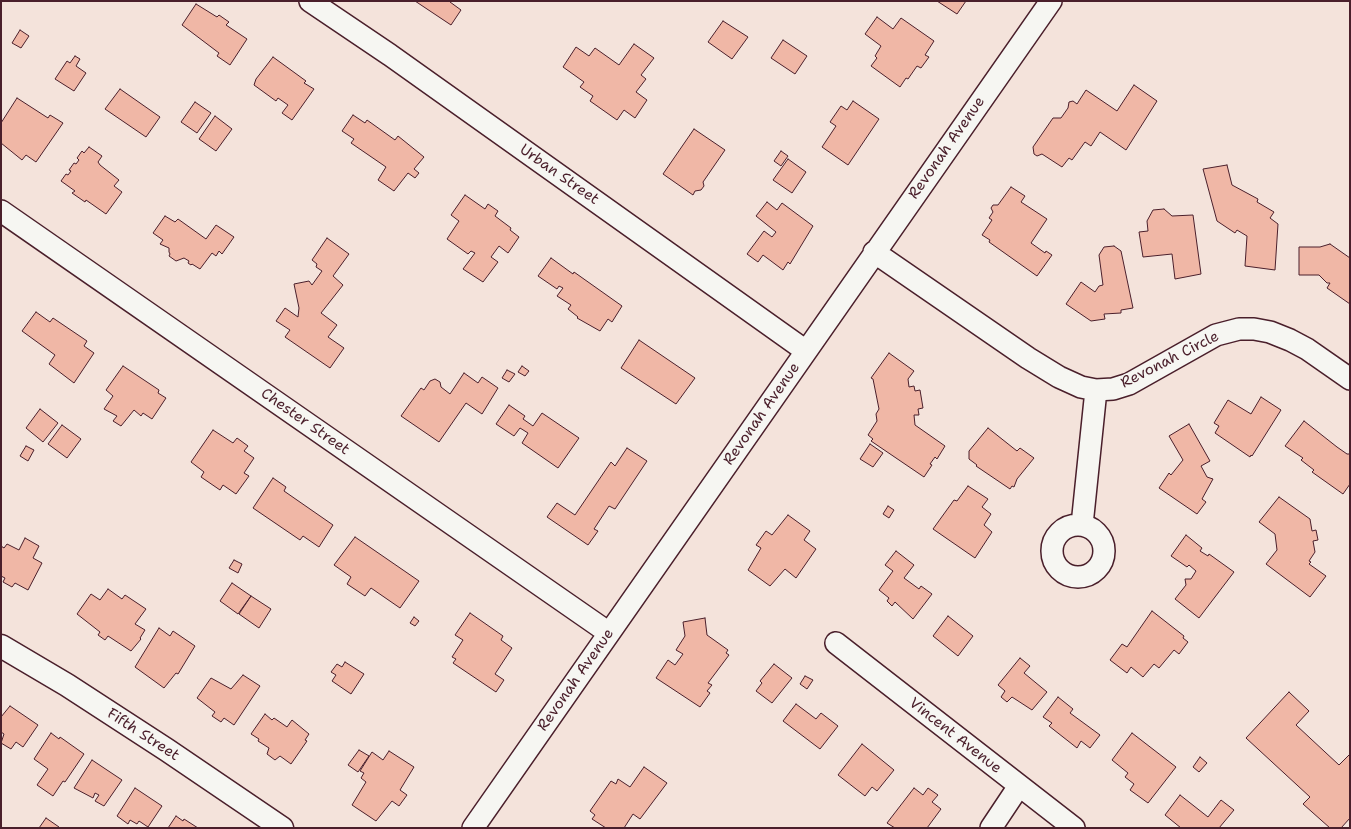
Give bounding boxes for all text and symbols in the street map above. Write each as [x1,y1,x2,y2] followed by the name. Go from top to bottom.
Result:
[905,93,989,203] street label: Revonah Avenue
[516,141,602,209] street label: Urban Street
[1118,328,1222,392] street label: Revonah Circle
[720,359,804,469] street label: Revonah Avenue
[257,385,353,459] street label: Chester Street
[534,625,618,735] street label: Revonah Avenue
[905,694,1005,778] street label: Vincent Avenue
[103,705,183,765] street label: Fifth Street

